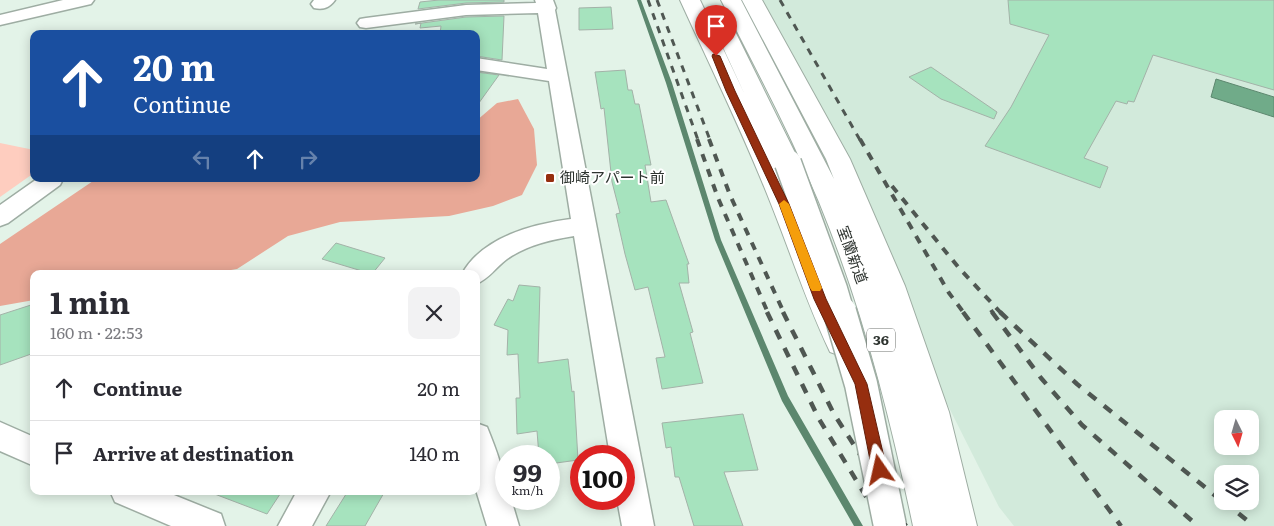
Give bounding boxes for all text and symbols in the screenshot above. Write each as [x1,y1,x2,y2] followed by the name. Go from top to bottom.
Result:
[695,5,737,56] pin
[702,12,730,40] icon: arrive
[133,40,215,92] text: 20 m
[50,50,115,115] icon: ahead
[133,87,231,120] text: Continue
[188,145,216,173] icon: left
[241,145,269,173] icon: ahead
[294,145,322,173] icon: right
[560,165,665,188] place label: 御崎アパート前
[544,172,556,184] marker: 御崎アパート前
[832,222,874,287] street label: 室蘭新道
[50,279,130,323] text: 1 min
[408,287,460,339] button: close
[50,320,143,344] text: 160 m · 22:53
[867,328,895,352] road number: 36
[50,374,78,402] icon: ahead
[93,374,182,402] text: Continue
[417,374,460,402] text: 20 m
[1214,410,1259,455] north arrow
[1214,410,1259,510] map controls
[50,439,78,467] icon: arrive
[93,439,294,467] text: Arrive at destination
[409,439,460,467] text: 140 m
[853,443,905,495] position arrow
[570,445,635,510] speed limit sign: 100
[513,453,542,490] text: 99
[1214,465,1259,510] button: layers
[512,481,543,499] text: km/h

